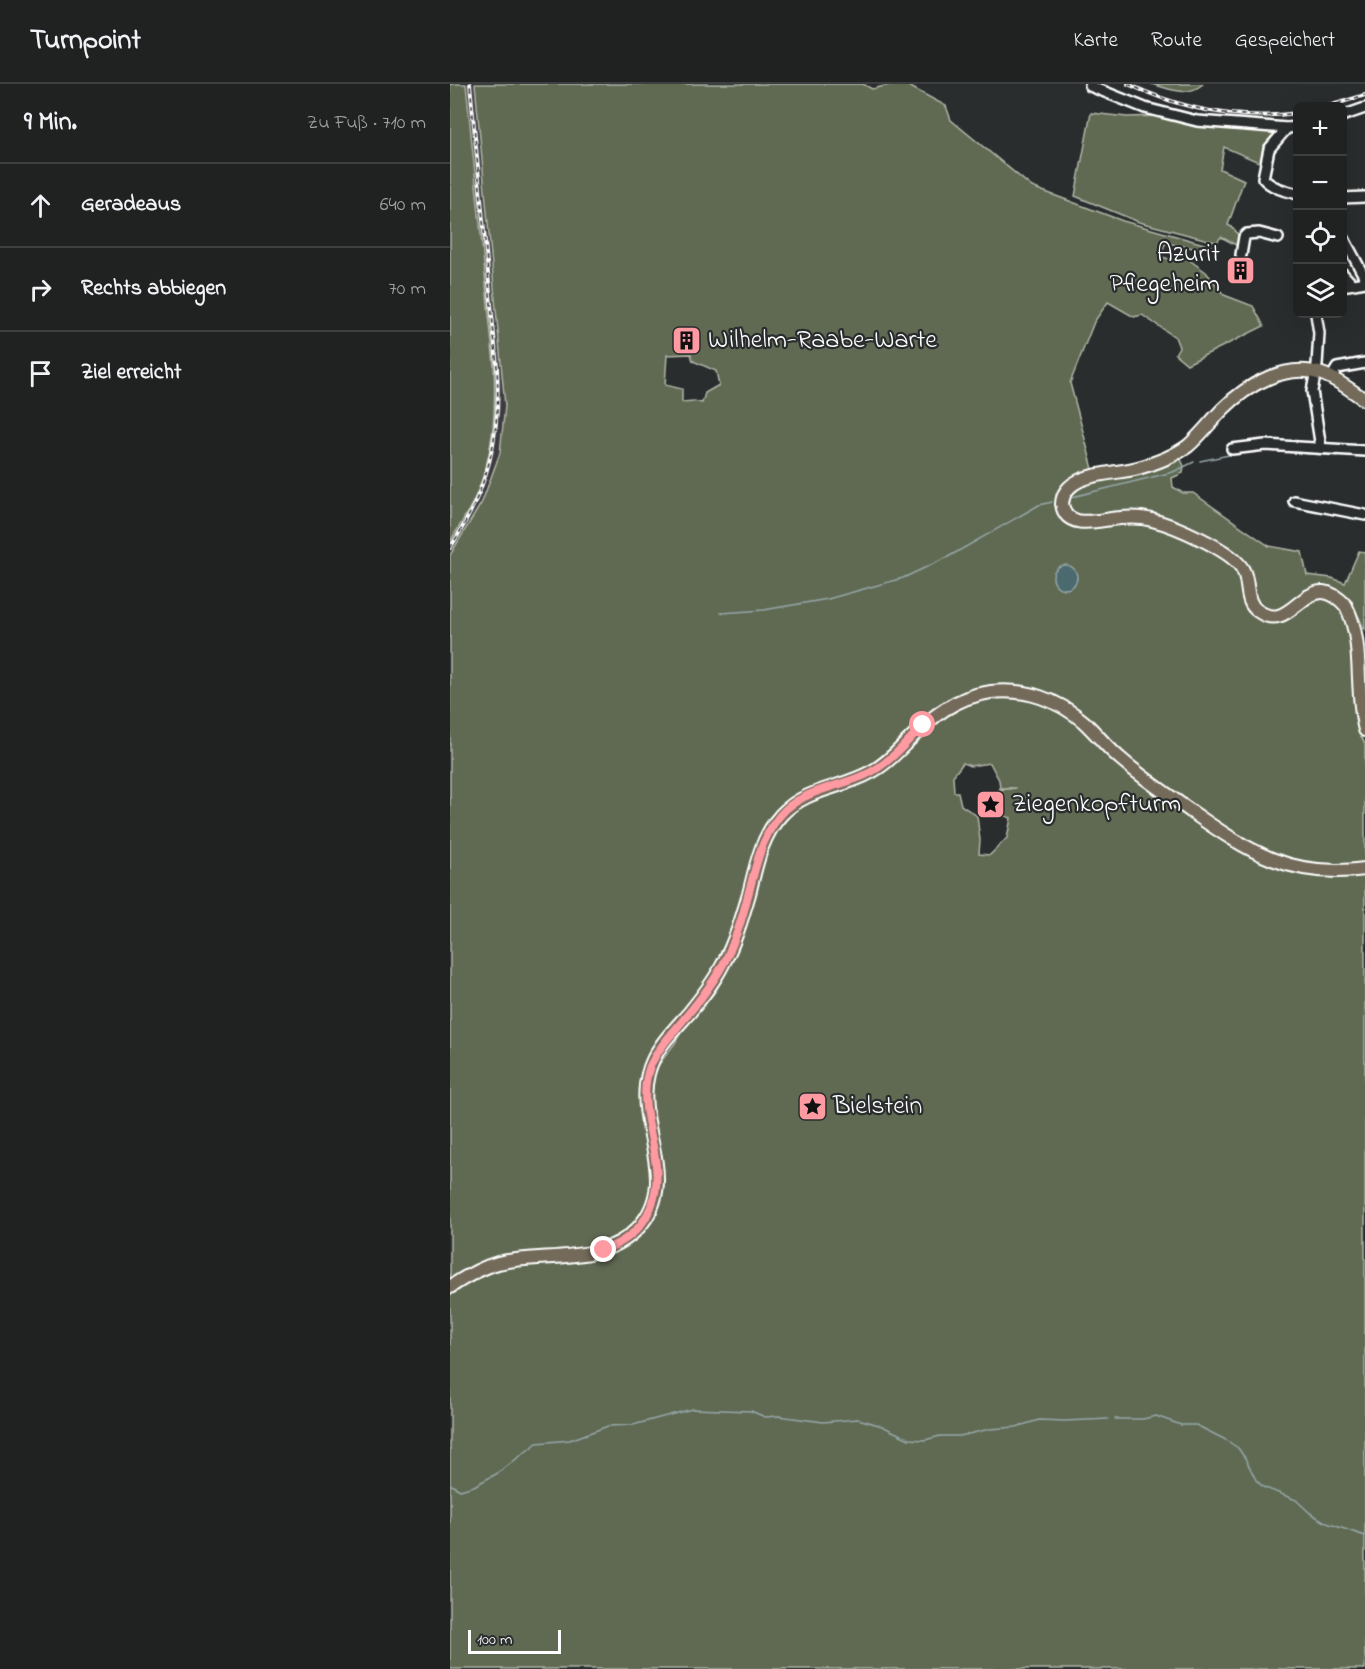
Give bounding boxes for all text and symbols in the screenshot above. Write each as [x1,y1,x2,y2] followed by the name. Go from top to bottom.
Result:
[30,21,141,62] text: Turnpoint
[1073,26,1118,56] text: Karte
[1151,26,1202,56] text: Route
[1235,26,1335,56] text: Gespeichert
[1293,102,1347,318] map controls
[1293,102,1347,156] button: +
[24,104,77,142] text: 9 Min.
[307,109,426,138] text: Zu Fuß · 710 m
[1293,156,1347,210] button: −
[24,189,57,222] icon: ahead
[81,189,181,221] text: Geradeaus
[380,191,426,220] text: 640 m
[1293,210,1347,264] button: locate
[1110,236,1220,304] place label: Azurit Pflegeheim
[1225,254,1257,286] building icon: Azurit Pflegeheim
[1293,264,1347,318] button: layers
[24,273,57,306] icon: right
[81,273,226,305] text: Rechts abbiegen
[389,275,426,304] text: 70 m
[708,322,937,360] place label: Wilhelm-Raabe-Warte
[671,325,703,357] building icon: Wilhelm-Raabe-Warte
[24,357,57,390] icon: arrive
[81,357,181,389] text: Ziel erreicht
[909,711,935,737] route start
[1012,786,1181,824] place label: Ziegenkopfturm
[975,789,1007,821] place icon: Ziegenkopfturm
[832,1088,922,1126] place label: Bielstein
[796,1091,828,1123] place icon: Bielstein
[590,1236,616,1262] route end
[468,1627,561,1654] scale bar
[477,1628,512,1652] text: 100 m

